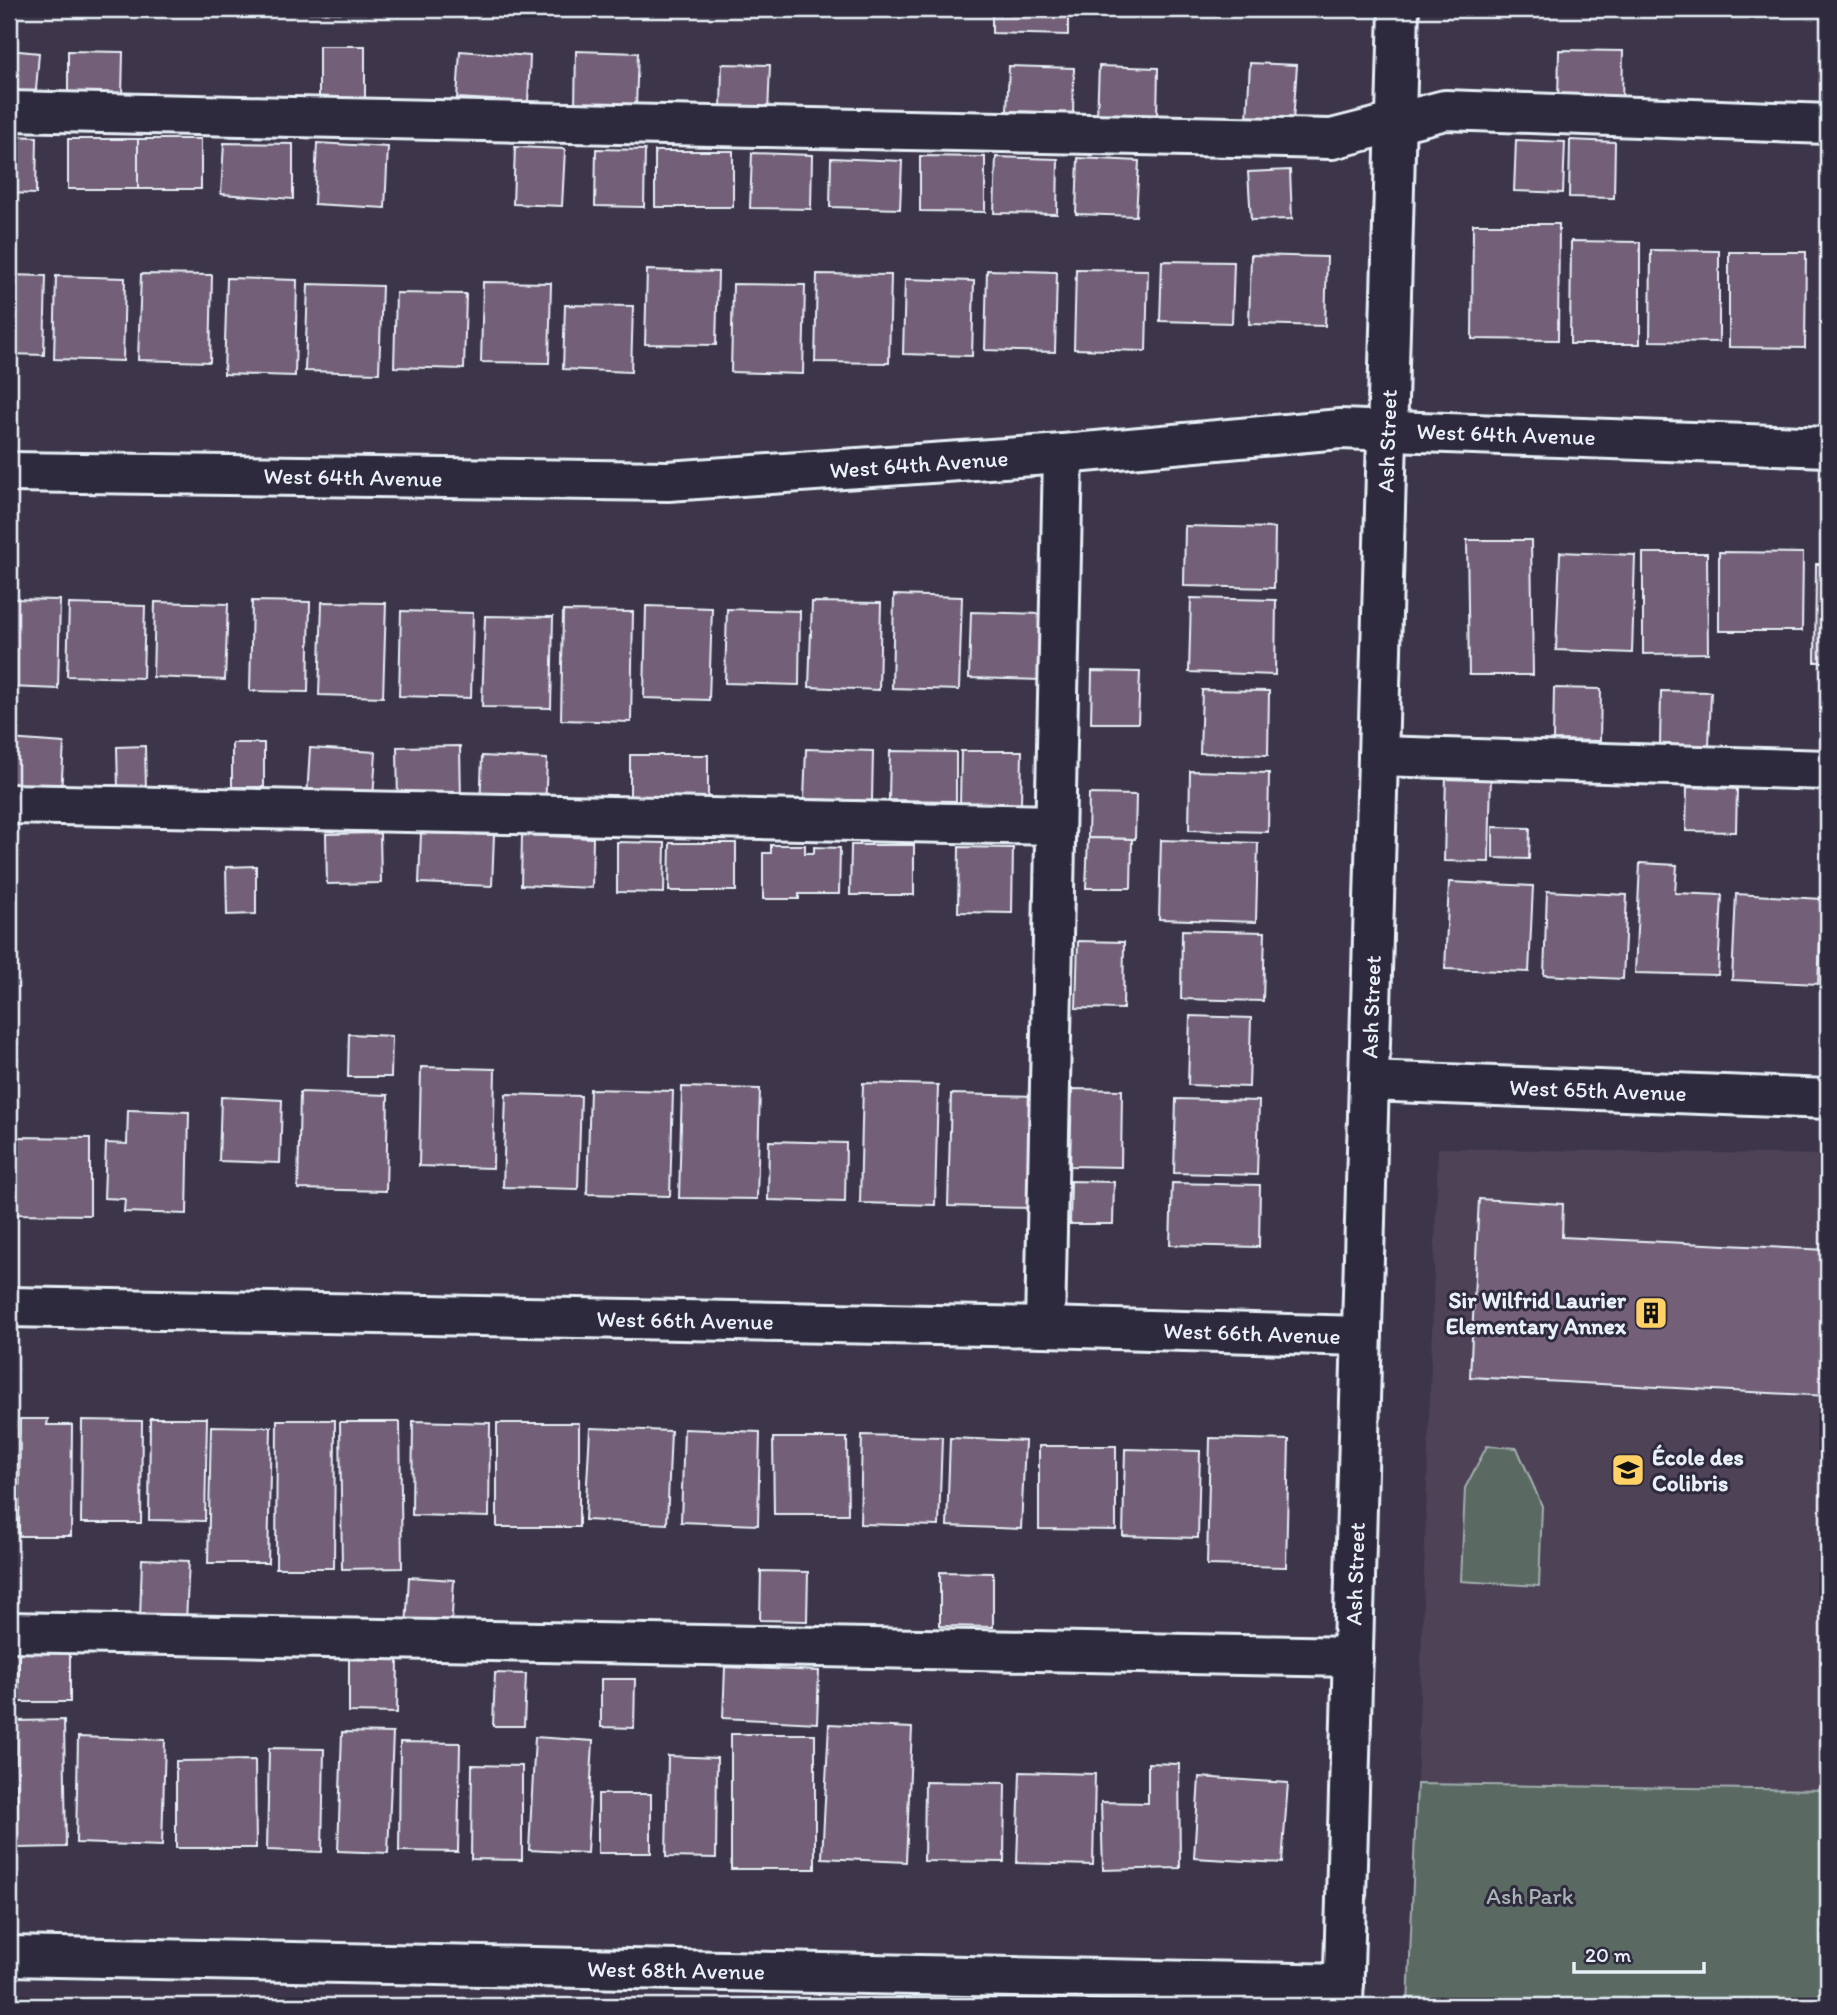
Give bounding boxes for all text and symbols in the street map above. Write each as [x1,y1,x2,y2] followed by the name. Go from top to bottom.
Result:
[1371,389,1403,493] street label: Ash Street
[1416,417,1596,451] street label: West 64th Avenue
[829,444,1009,484] street label: West 64th Avenue
[263,461,443,493] street label: West 64th Avenue
[1355,955,1387,1059] street label: Ash Street
[1509,1073,1687,1107] street label: West 65th Avenue
[1446,1286,1627,1340] place label: Sir Wilfrid Laurier Elementary Annex
[1632,1294,1670,1332] building icon: Sir Wilfrid Laurier Elementary Annex
[596,1304,774,1336] street label: West 66th Avenue
[1163,1316,1341,1350] street label: West 66th Avenue
[1652,1443,1744,1497] place label: École des Colibris
[1609,1451,1647,1489] school or university icon: École des Colibris
[1339,1522,1371,1626] street label: Ash Street
[1486,1882,1574,1910] park label: Ash Park
[1574,1931,1704,1975] scale bar
[1585,1942,1632,1967] text: 20 m
[587,1954,765,1986] street label: West 68th Avenue

